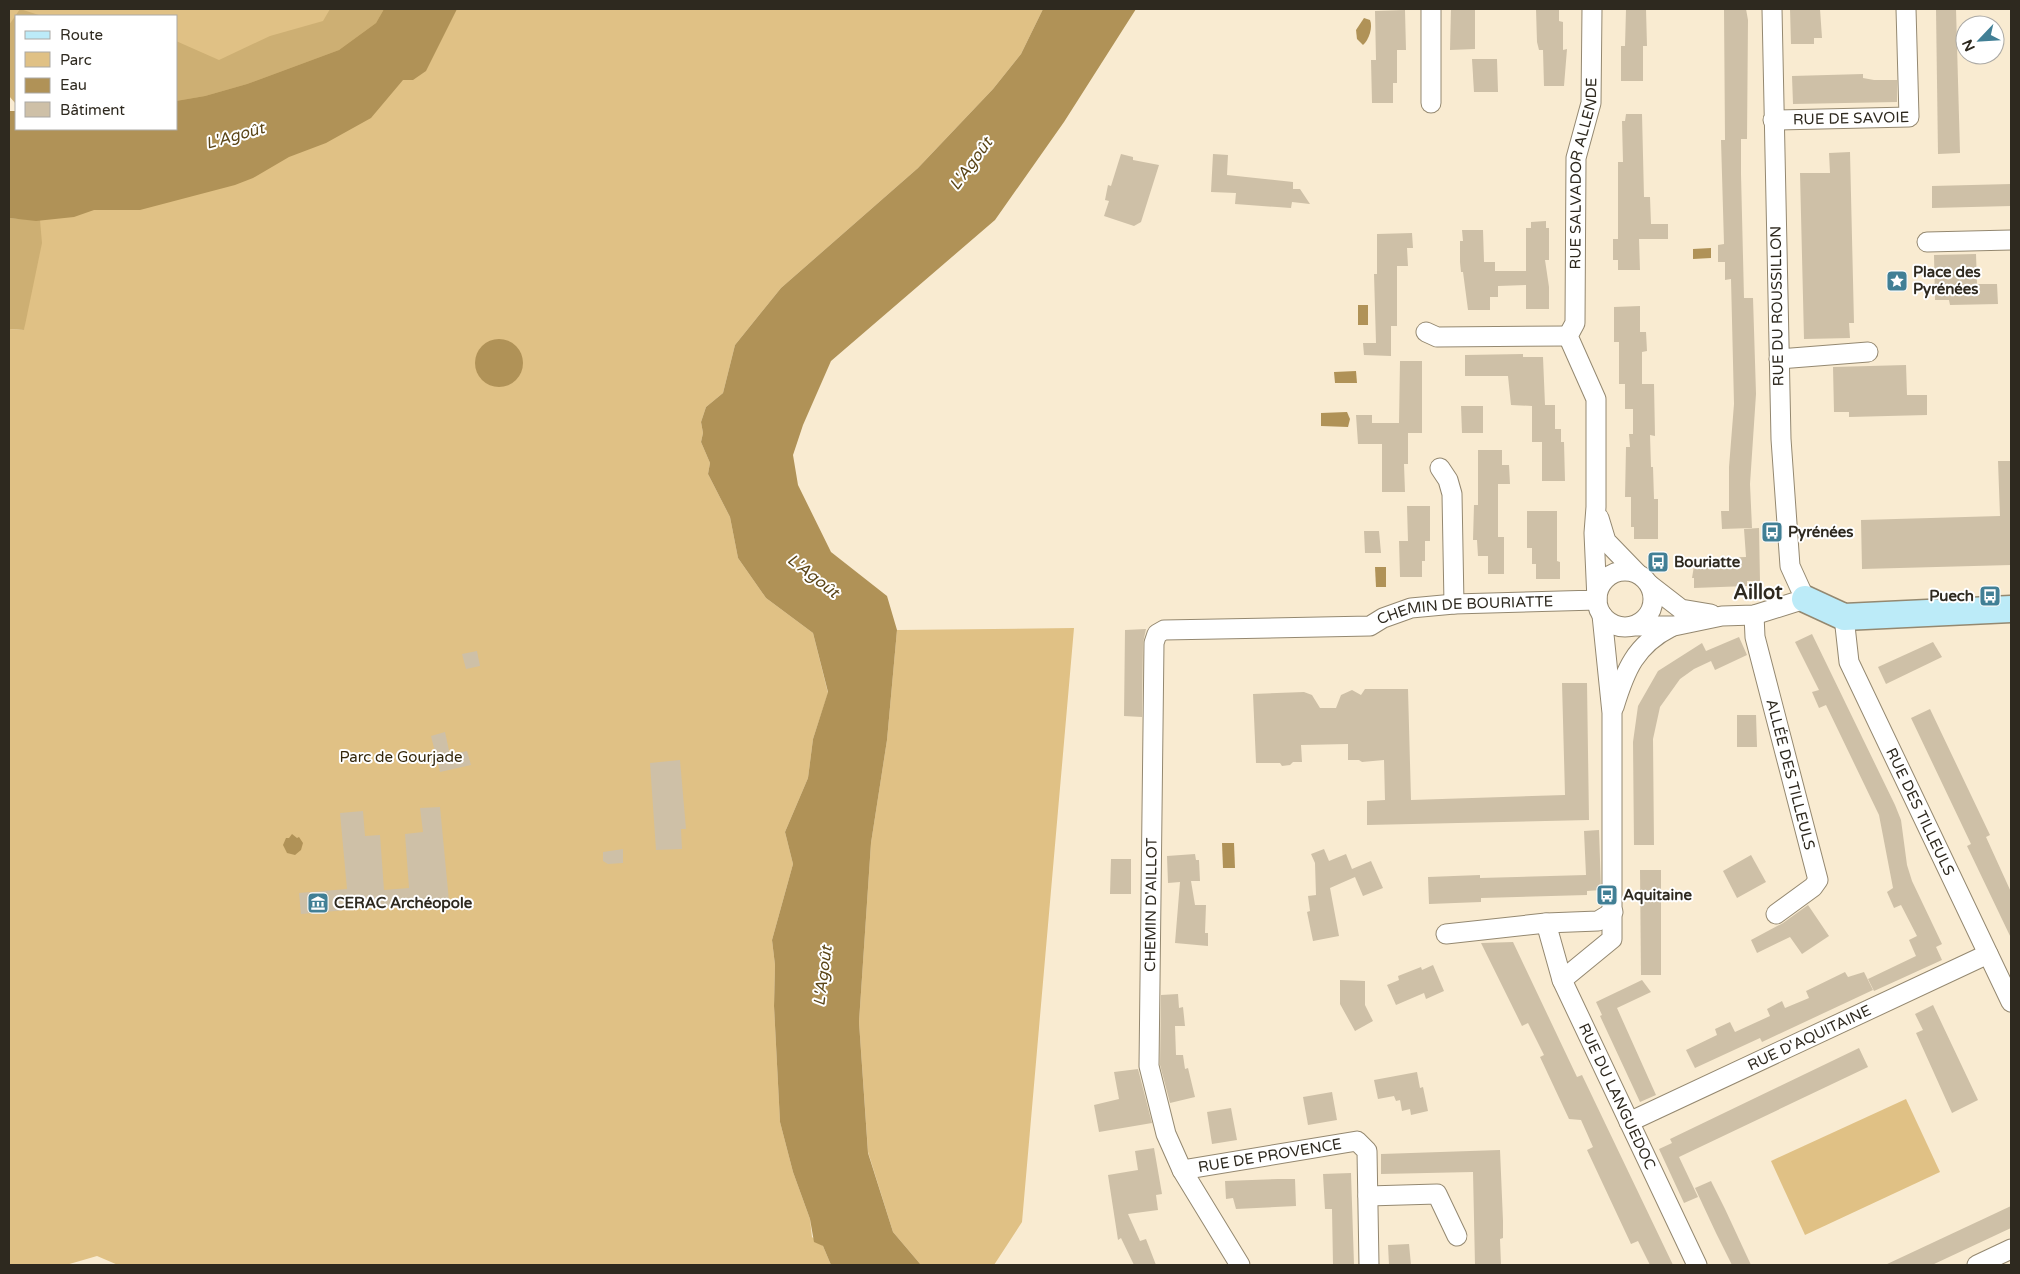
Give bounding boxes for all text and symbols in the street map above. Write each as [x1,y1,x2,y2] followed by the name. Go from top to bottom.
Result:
[15,15,178,130] legend
[1955,15,2005,65] north arrow
[60,26,103,44] text: Route
[1959,37,1979,54] text: N
[60,51,92,69] text: Parc
[60,76,87,94] text: Eau
[1566,77,1601,269] street label: RUE SALVADOR ALLENDE
[60,101,125,119] text: Bâtiment
[1793,108,1909,129] street label: RUE DE SAVOIE
[203,118,268,154] water label: L'Agoût
[945,132,998,194] water label: L'Agoût
[1767,226,1787,386] street label: RUE DU ROUSSILLON
[1913,263,1981,299] place label: Place des Pyrénées
[1885,269,1909,293] place icon: Place des Pyrénées
[1760,520,1784,544] bus stop icon: Pyrénées
[1788,523,1853,542] place label: Pyrénées
[783,550,844,604] water label: L'Agoût
[1646,550,1670,574] bus stop icon: Bouriatte
[1674,553,1741,571] place label: Bouriatte
[1733,581,1783,605] district label: Aillot
[1978,584,2002,608] bus stop icon: Puech
[1929,587,1974,605] place label: Puech
[1373,592,1554,629] street label: CHEMIN DE BOURIATTE
[1762,697,1819,852] street label: ALLÉE DES TILLEULS
[1882,745,1958,878] street label: RUE DES TILLEULS
[340,748,462,766] park label: Parc de Gourjade
[1141,838,1161,972] street label: CHEMIN D'AILLOT
[1595,883,1619,907] bus stop icon: Aquitaine
[1623,886,1692,905] place label: Aquitaine
[306,891,330,915] museum icon: CERAC Archéopole
[334,894,473,913] place label: CERAC Archéopole
[809,943,837,1007] water label: L'Agoût
[1745,1001,1874,1074] street label: RUE D'AQUITAINE
[1575,1020,1659,1173] street label: RUE DU LANGUEDOC
[1197,1135,1343,1176] street label: RUE DE PROVENCE

